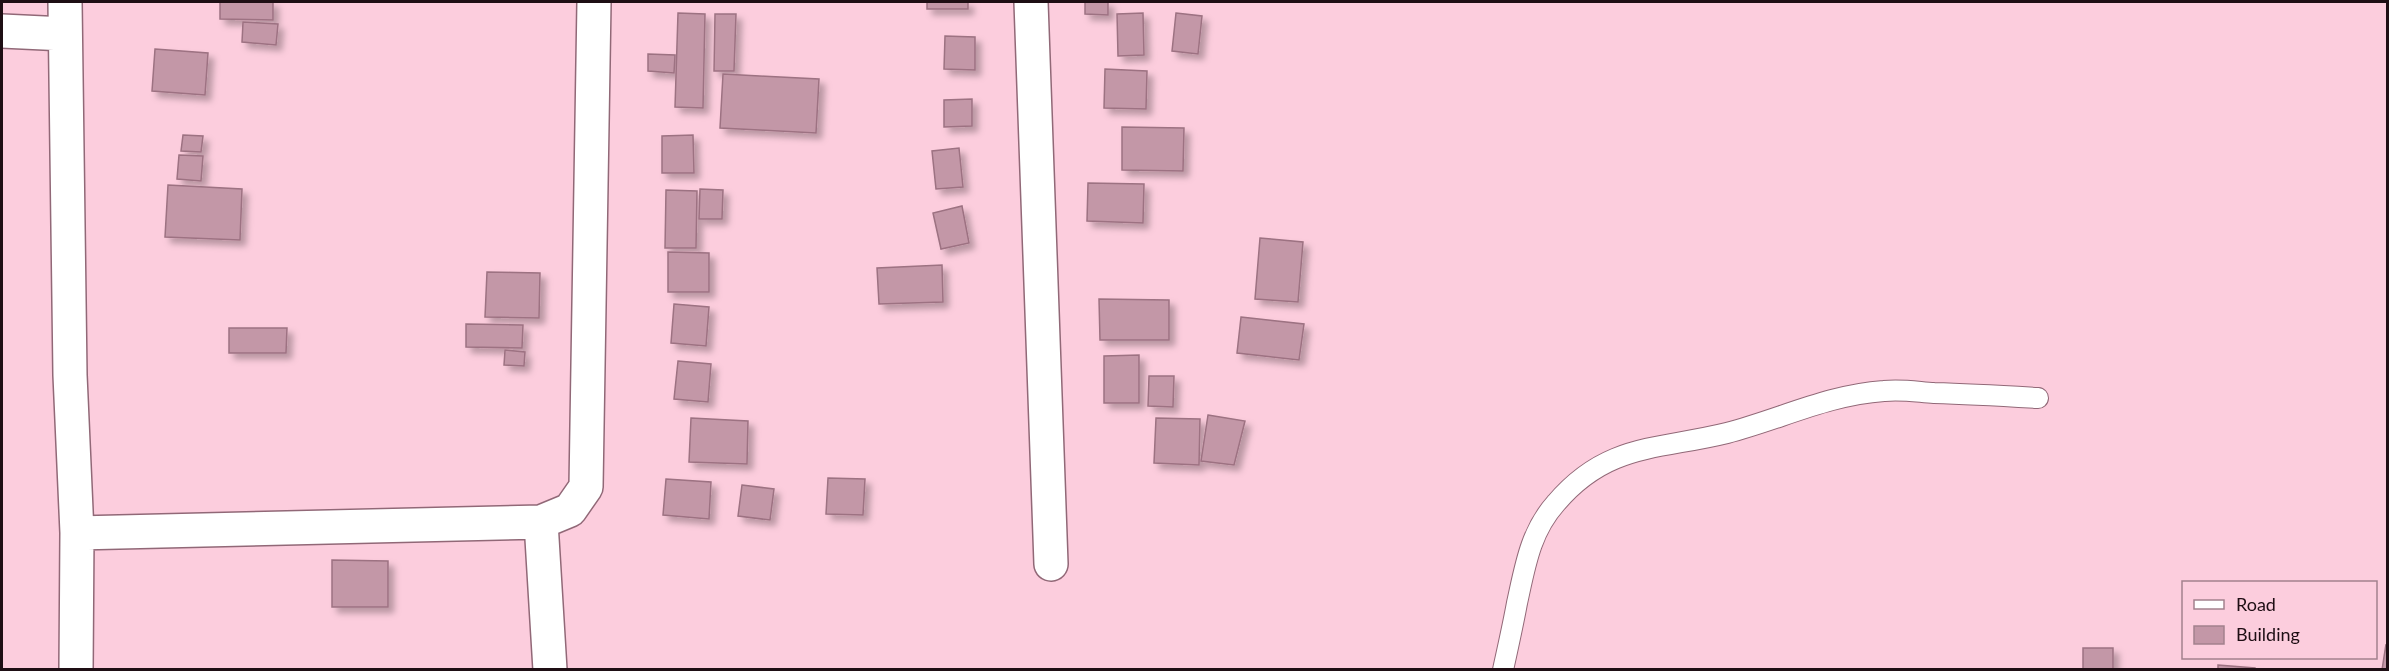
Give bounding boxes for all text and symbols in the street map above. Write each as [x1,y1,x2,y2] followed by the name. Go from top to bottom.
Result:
[2182,581,2377,659] legend
[2236,593,2276,615] text: Road
[2236,623,2300,645] text: Building

